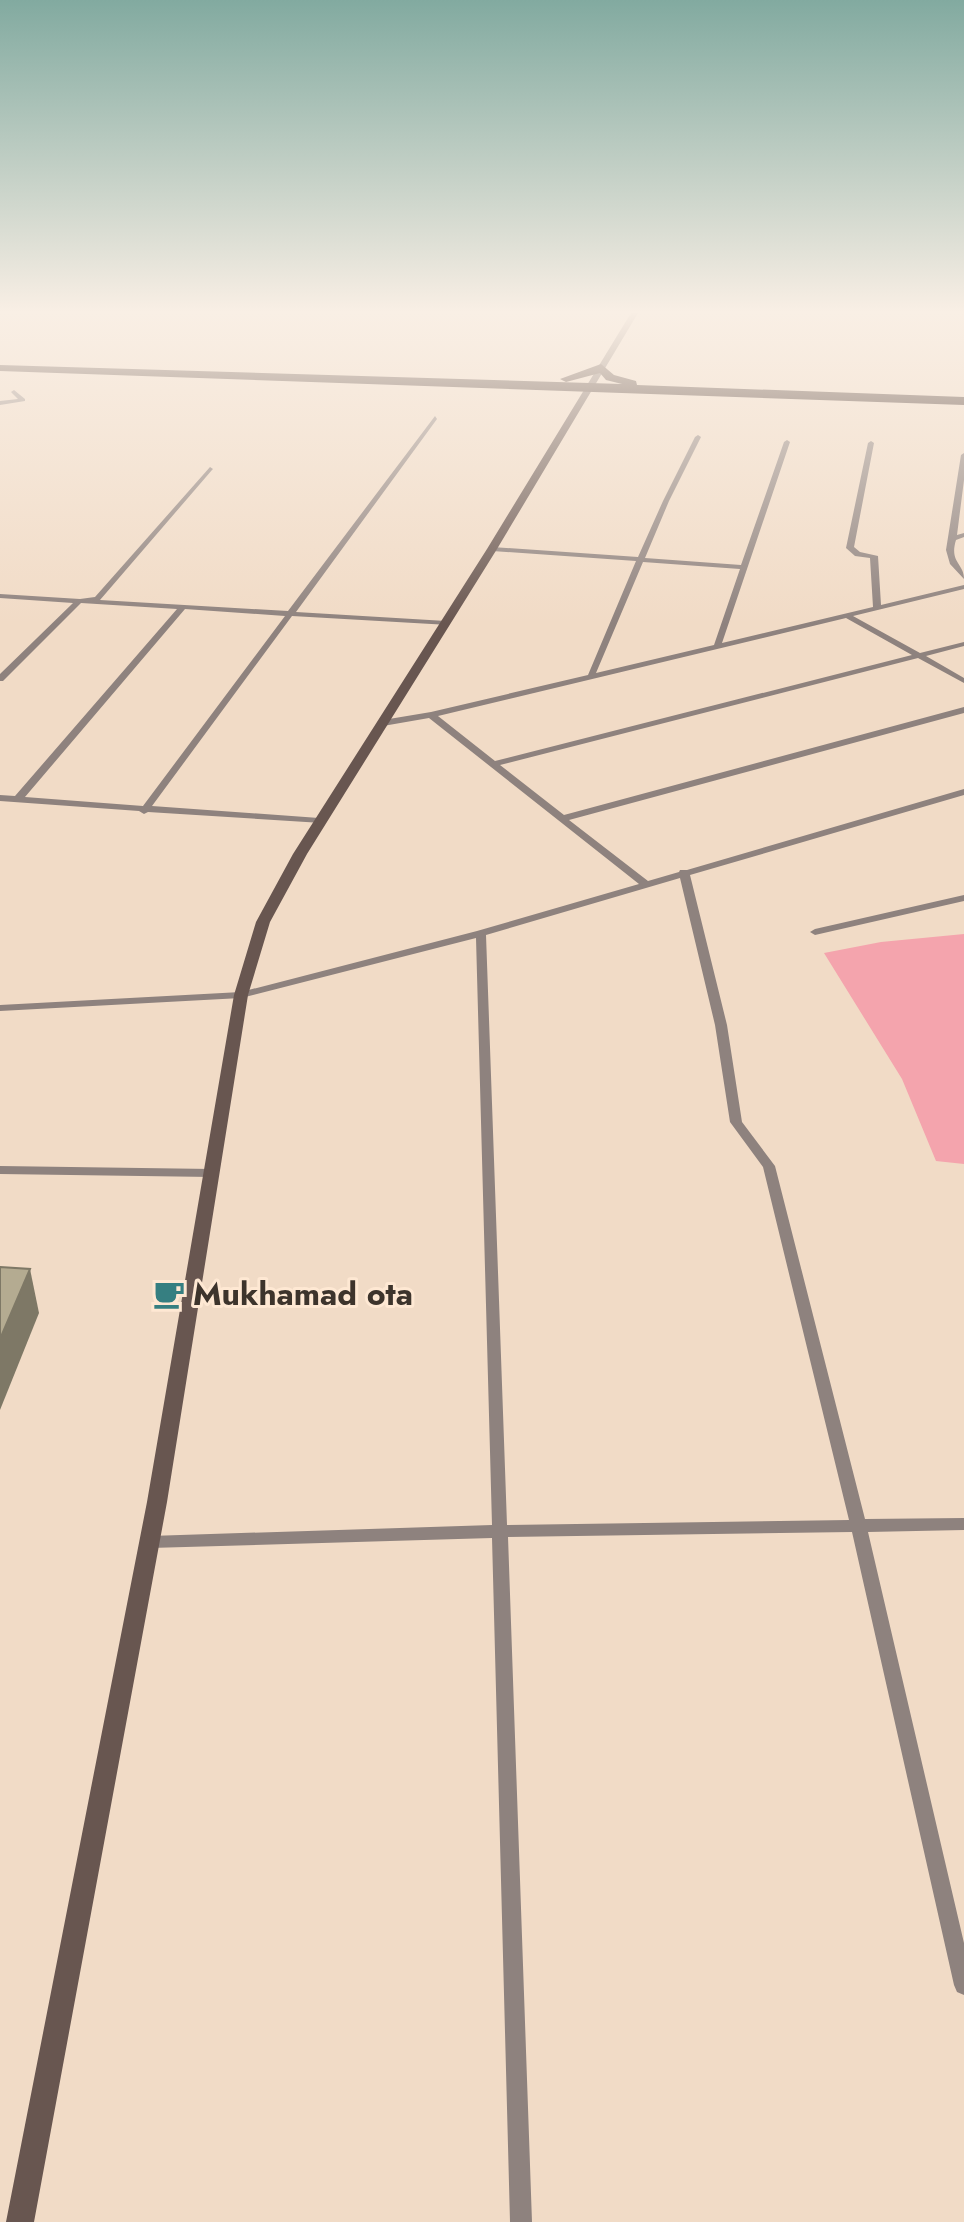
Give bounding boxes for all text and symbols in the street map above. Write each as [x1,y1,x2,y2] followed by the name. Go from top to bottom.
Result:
[193,1271,413,1317] place label: Mukhamad ota
[152,1277,186,1311] cafe icon: Mukhamad ota

